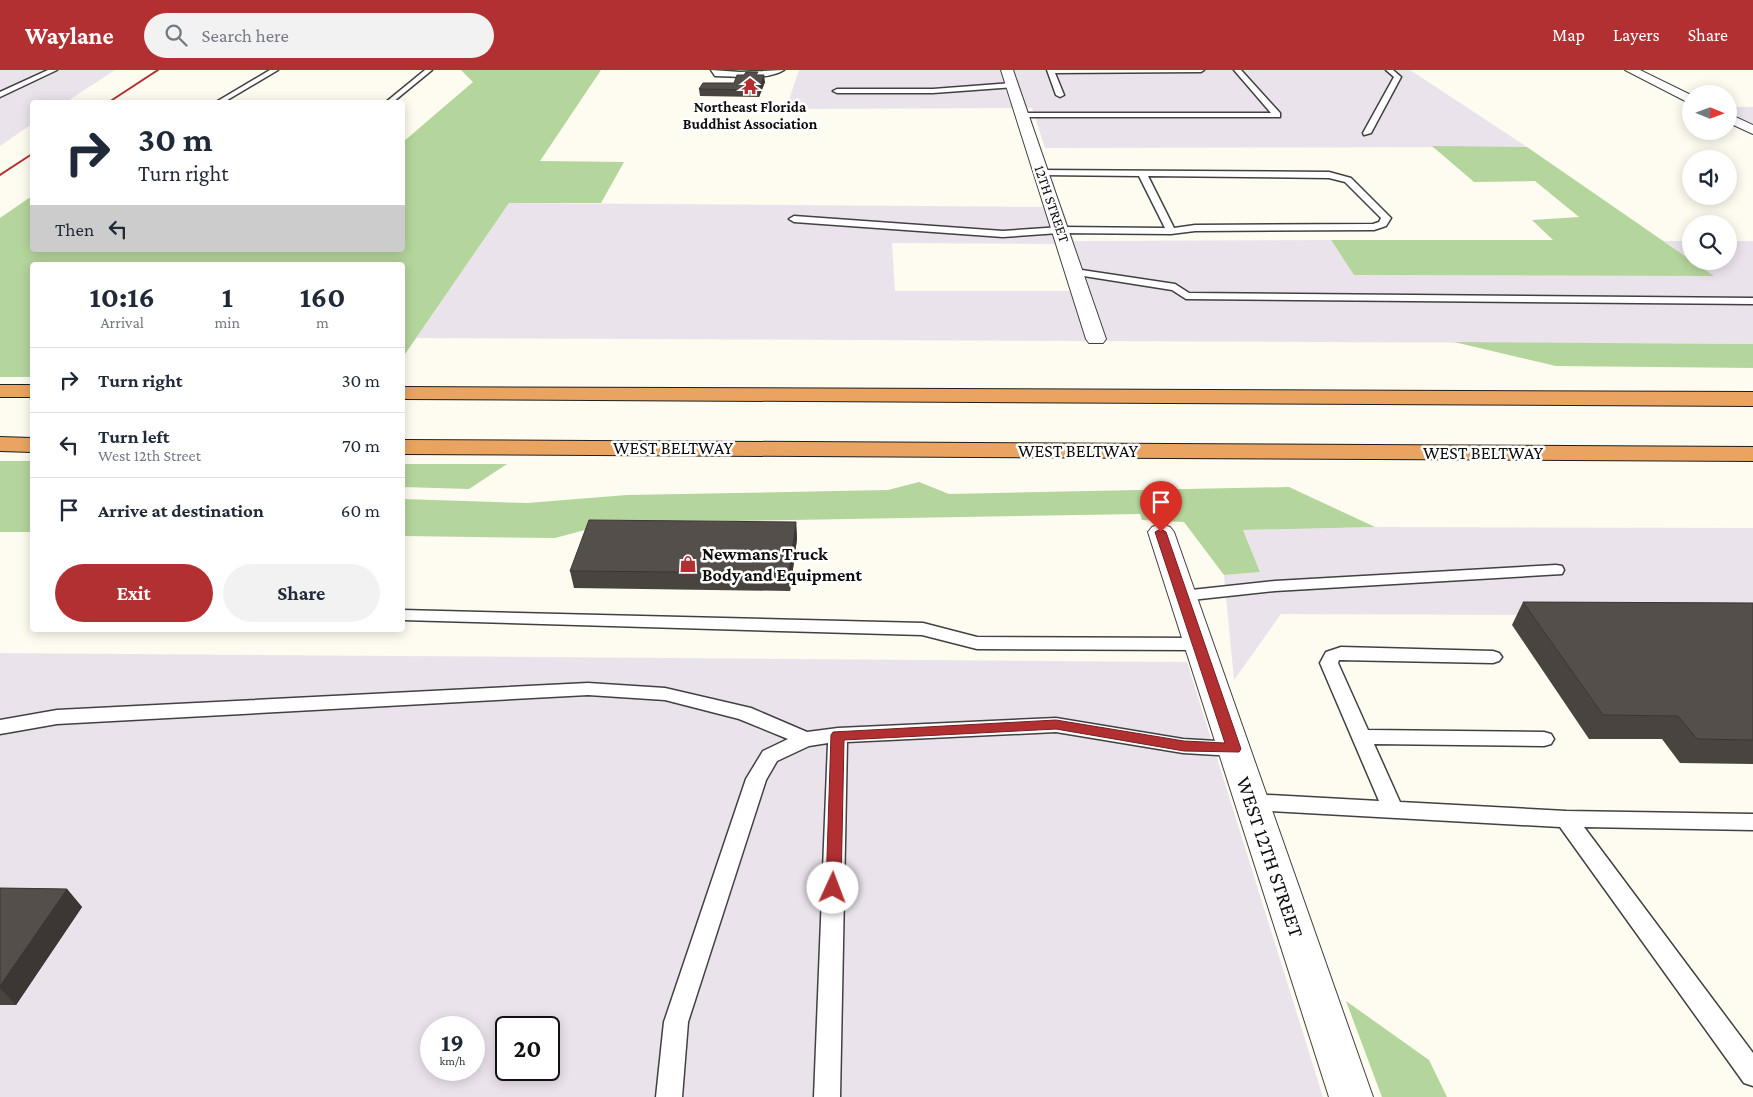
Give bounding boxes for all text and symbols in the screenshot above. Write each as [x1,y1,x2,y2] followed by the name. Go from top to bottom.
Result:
[144,13,494,58] search box
[162,21,190,49] icon: search
[25,22,114,49] text: Waylane
[202,25,289,46] text: Search here
[1552,25,1585,45] text: Map
[1613,25,1660,45] text: Layers
[1688,25,1728,45] text: Share
[740,76,760,96] temple icon: Northeast Florida Buddhist Association
[1682,85,1738,140] north arrow
[1682,85,1737,270] map controls
[683,99,818,132] place label: Northeast Florida Buddhist Association
[55,120,120,185] icon: right
[138,120,213,159] text: 30 m
[1682,150,1737,205] button: sound
[138,161,229,186] text: Turn right
[1031,163,1073,245] street label: 12TH STREET
[104,215,132,243] icon: left
[1682,215,1737,270] button: search
[55,219,94,240] text: Then
[90,280,155,313] text: 10:16
[222,280,233,313] text: 1
[300,280,345,313] text: 160
[100,314,144,331] text: Arrival
[214,314,240,331] text: min
[316,314,329,331] text: m
[55,366,83,394] icon: right
[98,370,183,391] text: Turn right
[341,370,380,391] text: 30 m
[98,426,170,447] text: Turn left
[55,431,83,459] icon: left
[342,435,380,456] text: 70 m
[613,438,733,458] street label: WEST BELTWAY
[1018,441,1138,461] street label: WEST BELTWAY
[1423,443,1543,463] street label: WEST BELTWAY
[98,447,201,464] text: West 12th Street
[1140,481,1182,532] pin
[1147,488,1175,516] icon: arrive
[55,496,83,524] icon: arrive
[98,500,264,521] text: Arrive at destination
[341,500,380,521] text: 60 m
[702,544,863,585] place label: Newmans Truck Body and Equipment
[678,554,698,574] shop icon: Newmans Truck Body and Equipment
[55,564,213,622] button: Exit
[223,564,380,622] button: Share
[1231,773,1309,941] street label: WEST 12TH STREET
[806,861,858,913] position arrow
[495,1016,560,1081] speed limit sign: 20
[441,1029,464,1056] text: 19
[440,1054,465,1068] text: km/h

